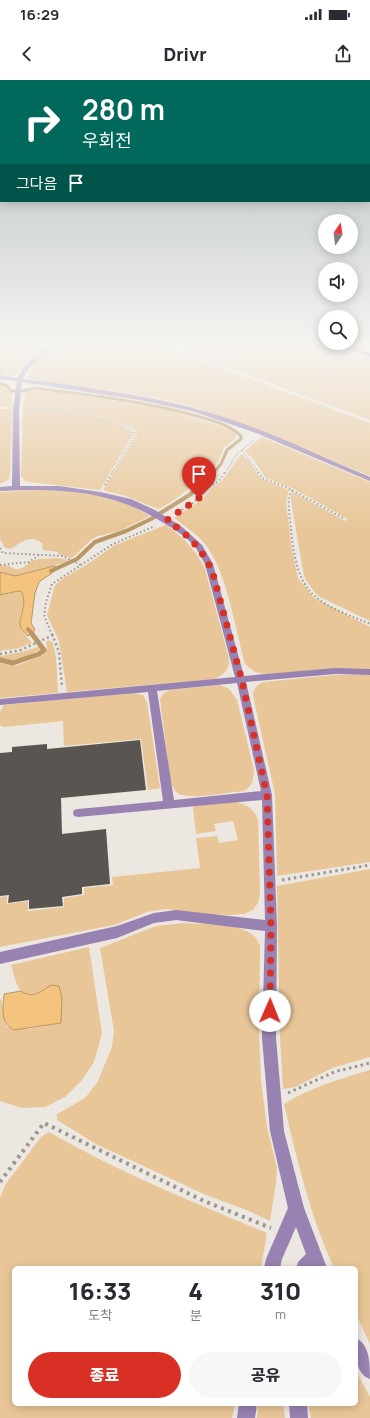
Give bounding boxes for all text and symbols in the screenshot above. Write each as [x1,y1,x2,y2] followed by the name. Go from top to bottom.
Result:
[20,4,59,25] text: 16:29
[163,42,207,66] text: Drivr
[16,43,38,65] icon: back
[332,43,354,65] icon: share
[82,90,165,128] text: 280 m
[16,96,68,148] icon: right
[82,128,132,152] text: 우회전
[65,172,87,194] icon: arrive
[16,173,57,194] text: 그다음
[318,214,358,254] north arrow
[318,214,358,350] map controls
[318,262,358,302] button: sound
[318,310,358,350] button: search
[182,457,216,498] pin
[188,463,210,485] icon: arrive
[249,990,291,1032] position arrow
[69,1274,132,1307] text: 16:33
[188,1274,203,1307] text: 4
[260,1274,301,1307] text: 310
[275,1305,286,1323] text: m
[88,1306,112,1324] text: 도착
[190,1306,202,1324] text: 분
[28,1352,181,1398] button: 종료
[189,1352,342,1398] button: 공유

